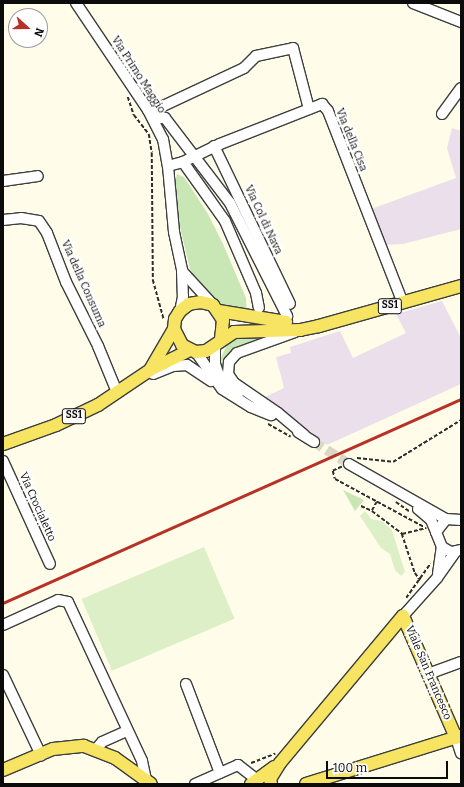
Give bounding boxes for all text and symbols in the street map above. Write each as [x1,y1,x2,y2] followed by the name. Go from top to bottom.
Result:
[8,8,48,48] north arrow
[31,26,46,38] text: N
[108,34,168,116] street label: Via Primo Maggio
[332,107,370,173] street label: Via della Cisa
[241,183,285,257] street label: Via Col di Nava
[58,238,108,330] street label: Via della Consuma
[377,298,403,314] road number: SS1
[61,408,87,424] road number: SS1
[16,470,58,544] street label: Via Crocialetto
[402,624,454,722] street label: Viale San Francesco
[328,753,450,779] scale bar
[333,761,367,775] text: 100 m

